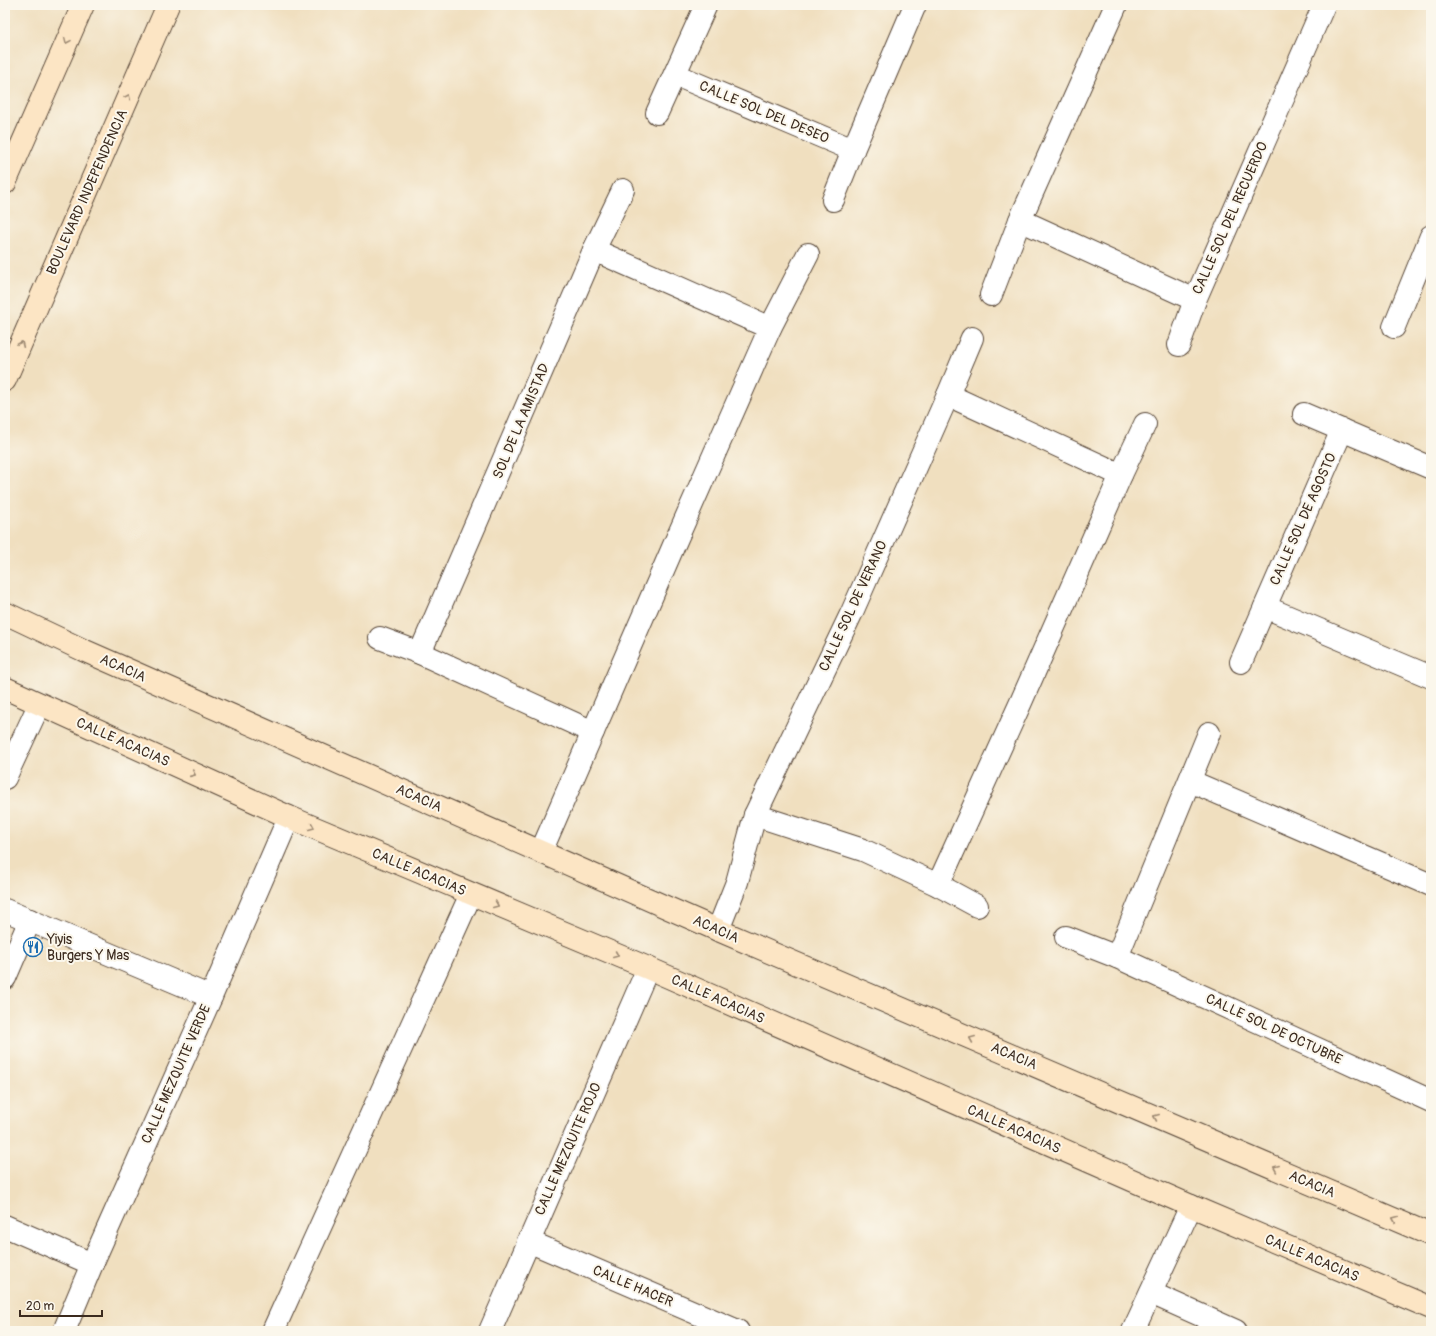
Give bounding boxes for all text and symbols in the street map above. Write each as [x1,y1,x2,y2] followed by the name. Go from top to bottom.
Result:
[64,36,72,44] one-way arrow
[697,77,831,147] street label: CALLE SOL DEL DESEO
[124,93,132,100] one-way arrow
[43,107,131,277] street label: BOULEVARD INDEPENDENCIA
[1189,139,1271,297] street label: CALLE SOL DEL RECUERDO
[16,341,24,348] one-way arrow
[489,361,553,481] street label: SOL DE LA AMISTAD
[1266,450,1340,588] street label: CALLE SOL DE AGOSTO
[815,538,891,674] street label: CALLE SOL DE VERANO
[97,650,149,686] street label: ACACIA
[74,714,172,770] street label: CALLE ACACIAS
[189,769,197,777] one-way arrow
[393,780,445,816] street label: ACACIA
[308,822,315,830] one-way arrow
[369,845,469,899] street label: CALLE ACACIAS
[492,900,500,908] one-way arrow
[690,911,742,947] street label: ACACIA
[46,931,130,964] place label: Yiyis Burgers Y Mas
[22,936,44,958] restaurant icon: Yiyis Burgers Y Mas
[612,950,620,958] one-way arrow
[669,971,767,1027] street label: CALLE ACACIAS
[1203,990,1345,1068] street label: CALLE SOL DE OCTUBRE
[138,1002,214,1146] street label: CALLE MEZQUITE VERDE
[969,1035,976,1043] one-way arrow
[988,1039,1040,1073] street label: ACACIA
[531,1080,605,1218] street label: CALLE MEZQUITE ROJO
[965,1101,1063,1157] street label: CALLE ACACIAS
[1153,1114,1161,1122] one-way arrow
[1272,1165,1280,1173] one-way arrow
[1286,1167,1338,1201] street label: ACACIA
[1392,1216,1399,1224] one-way arrow
[1262,1231,1362,1285] street label: CALLE ACACIAS
[590,1261,676,1311] street label: CALLE HACER
[20,1292,102,1318] scale bar
[26,1299,55,1314] text: 20 m

